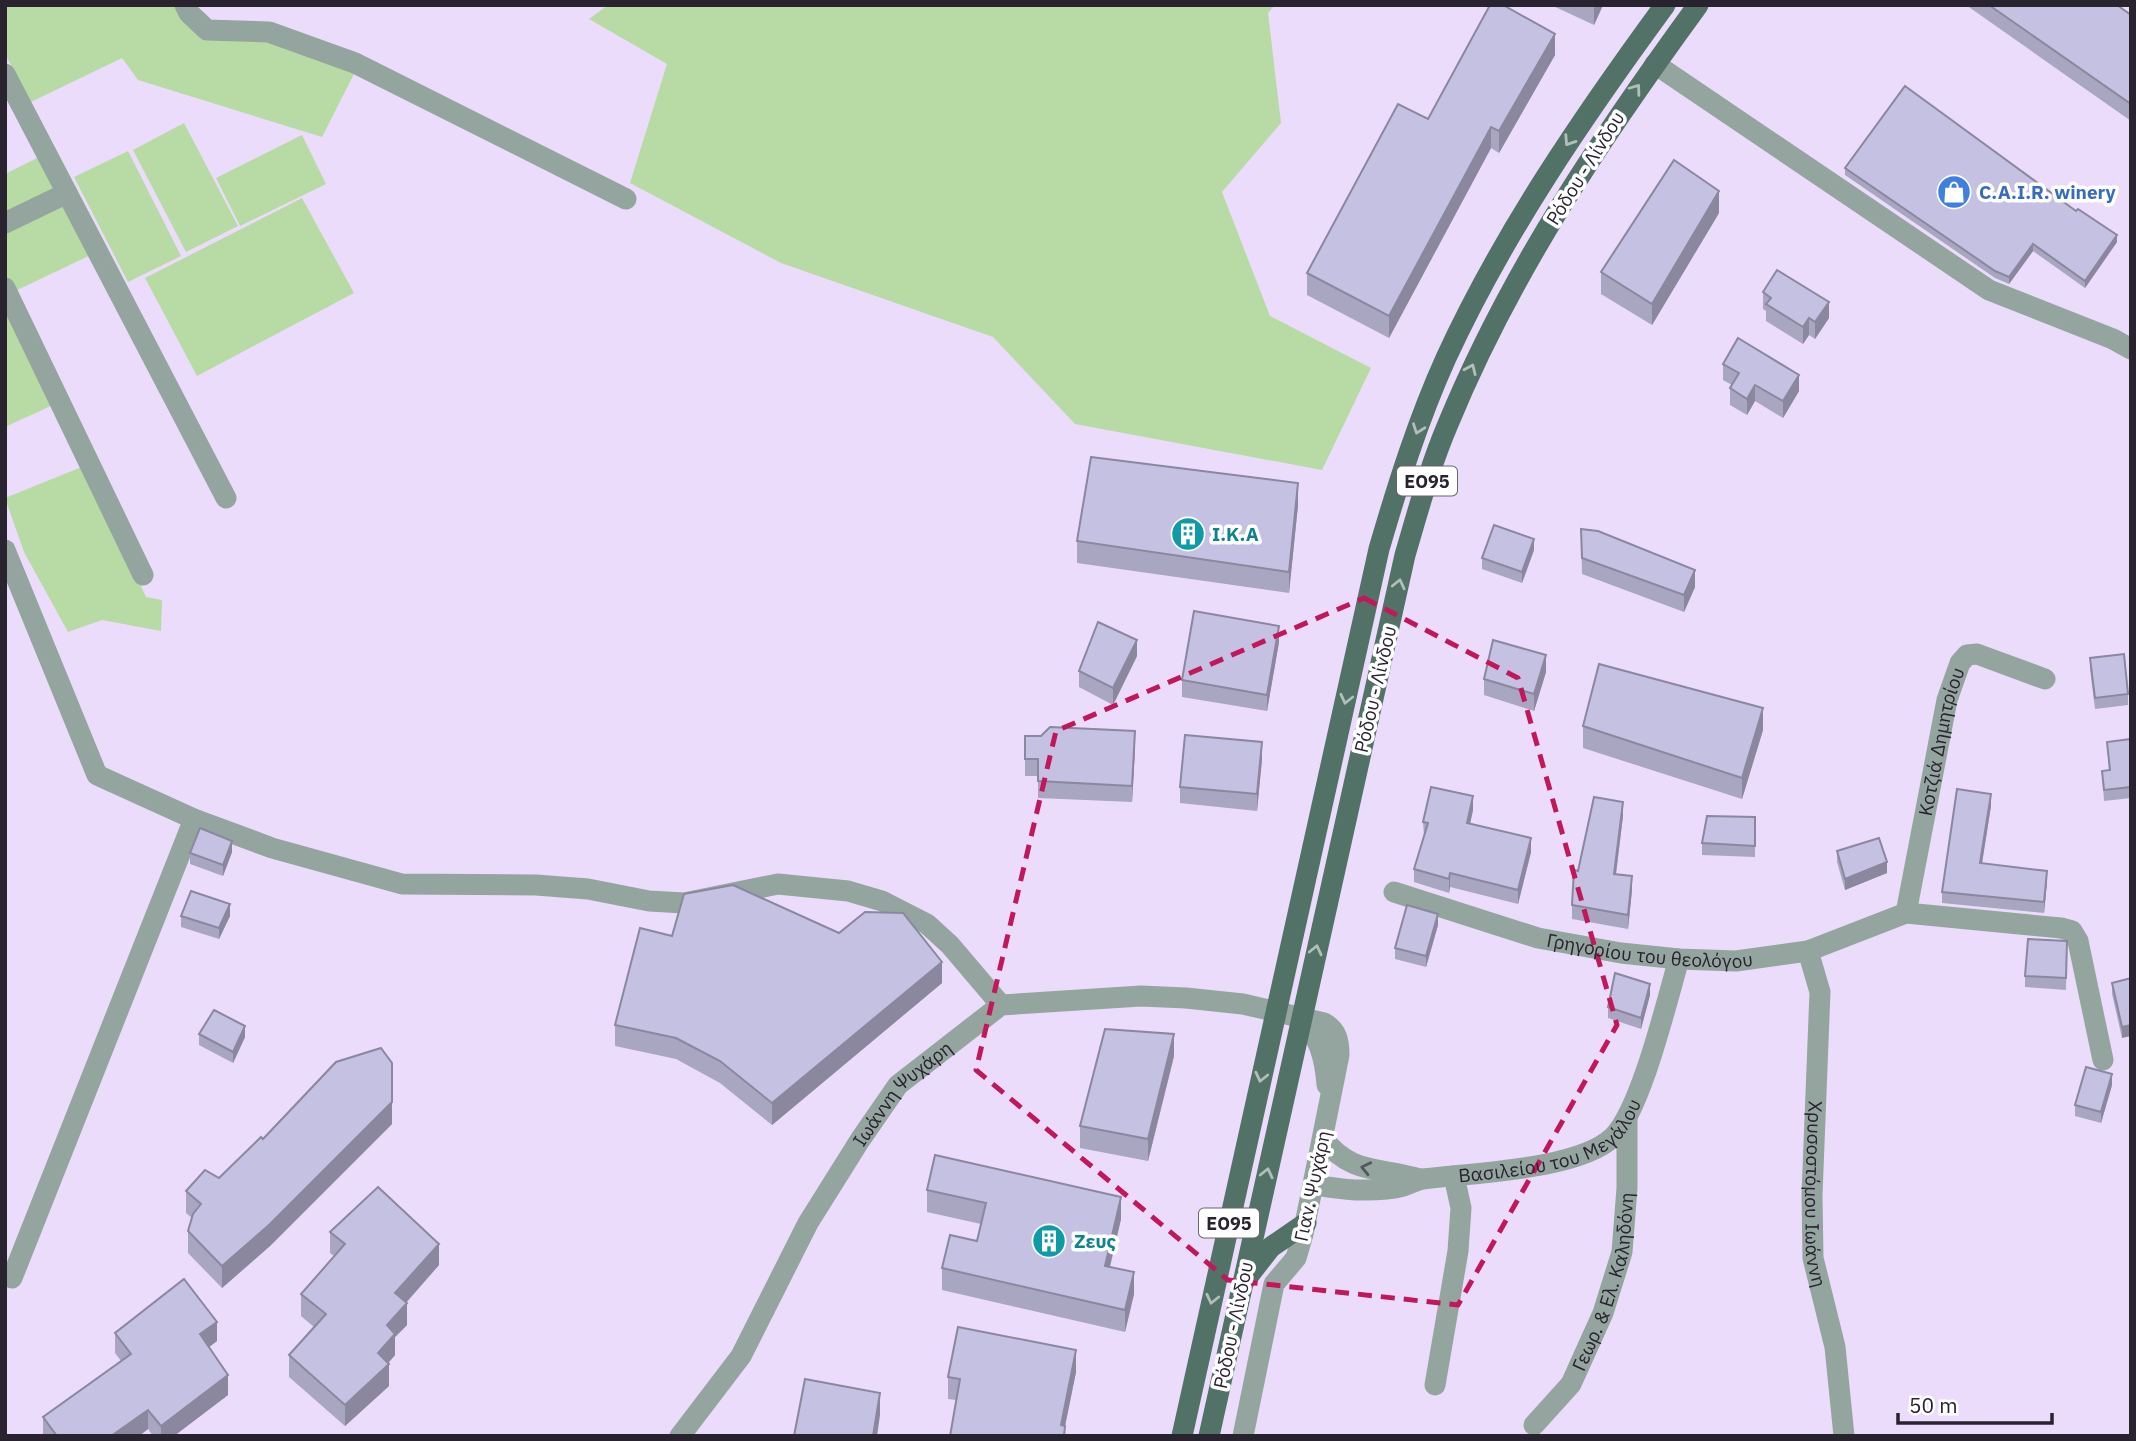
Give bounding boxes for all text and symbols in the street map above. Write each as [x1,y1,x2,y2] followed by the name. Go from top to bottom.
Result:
[1628,84,1641,97] one-way arrow
[1541,107,1629,229] street label: Ρόδου - Λίνδου
[1564,133,1577,146] one-way arrow
[1935,173,1973,211] shop icon: C.A.I.R. winery
[1979,180,2116,204] place label: C.A.I.R. winery
[1463,364,1477,376] one-way arrow
[1412,422,1426,434] one-way arrow
[1397,466,1457,495] road number: ΕΟ95
[1169,515,1207,553] building icon: Ι.Κ.Α
[1212,522,1259,546] place label: Ι.Κ.Α
[1390,578,1405,590] one-way arrow
[1349,623,1401,755] street label: Ρόδου - Λίνδου
[1913,664,1970,818] street label: Κοτζιά Δημητρίου
[1339,693,1354,705] one-way arrow
[1545,928,1754,974] street label: Γρηγορίου του θεολόγου
[1308,944,1322,956] one-way arrow
[847,1036,957,1151] street label: Ιωάννη Ψυχάρη
[1255,1071,1270,1083] one-way arrow
[1457,1095,1646,1187] street label: Βασιλείου του Μεγάλου
[1800,1100,1832,1290] street label: Χρυσοστόμου Ιωάννη
[1289,1128,1335,1244] street label: Γιαν. Ψυχάρη
[1361,1162,1373,1176] one-way arrow
[1258,1167,1273,1179] one-way arrow
[1567,1191,1639,1375] street label: Γεωρ. & Ελ. Καληδόνη
[1199,1208,1259,1238] road number: ΕΟ95
[1030,1222,1068,1260] building icon: Ζευς
[1074,1229,1117,1253] place label: Ζευς
[1208,1259,1258,1391] street label: Ρόδου - Λίνδου
[1206,1293,1220,1305] one-way arrow
[1898,1382,2052,1426] scale bar
[1909,1391,1958,1419] text: 50 m

